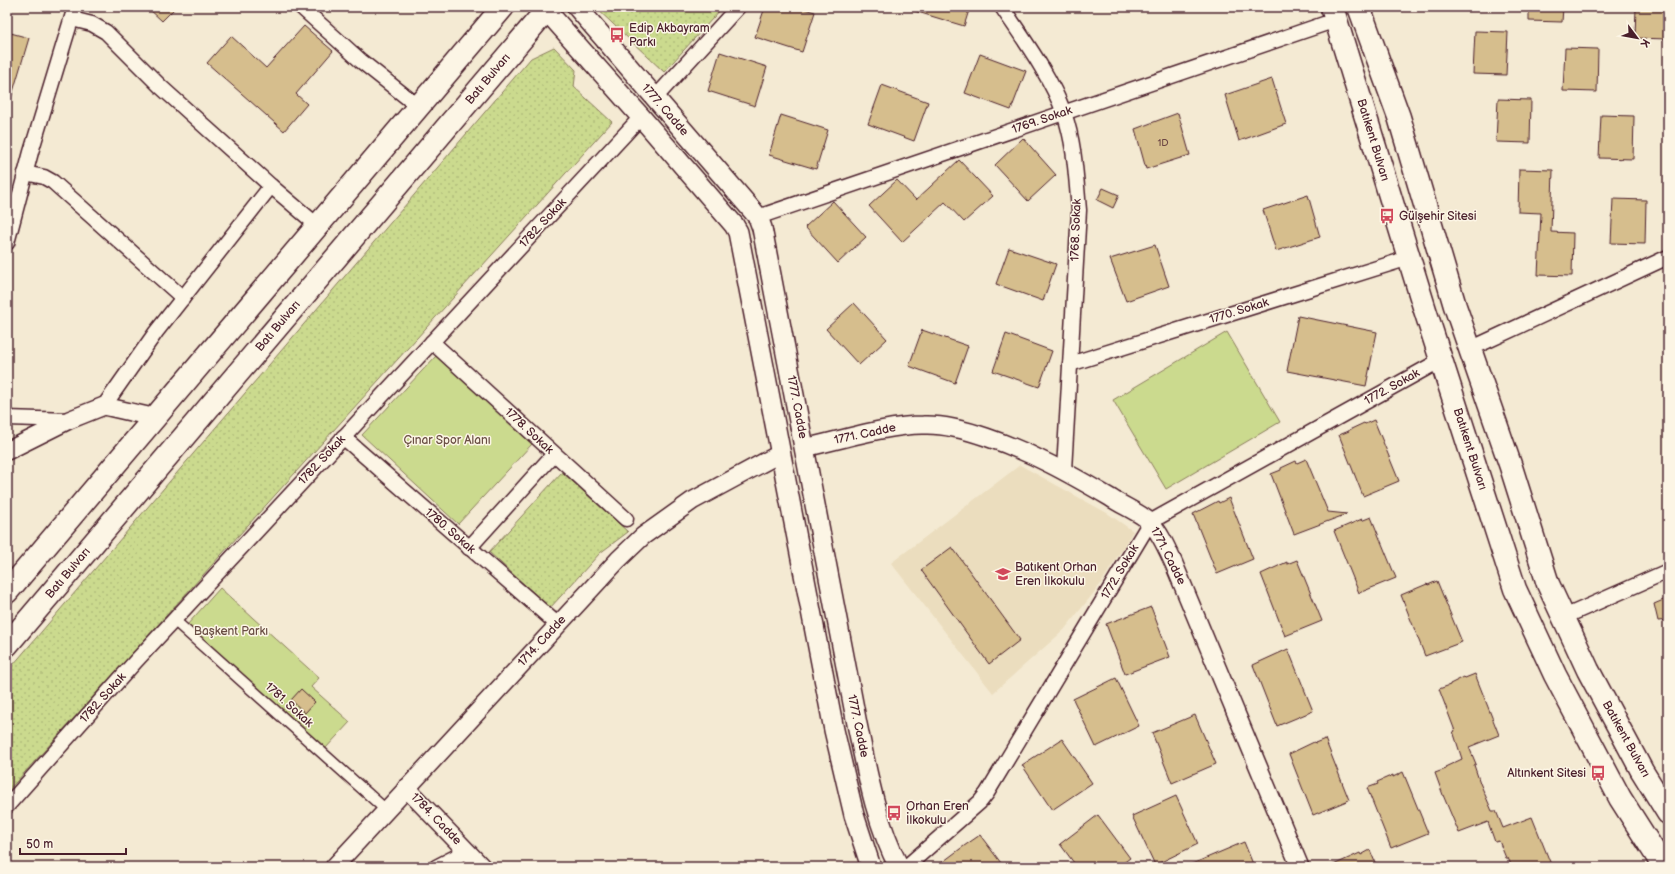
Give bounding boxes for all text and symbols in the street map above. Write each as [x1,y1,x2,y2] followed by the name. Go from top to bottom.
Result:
[1617,18,1657,58] north arrow
[629,21,710,50] place label: Edip Akbayram Parkı
[608,26,626,44] bus stop icon: Edip Akbayram Parkı
[1637,36,1653,50] text: K
[462,50,514,108] street label: Batı Bulvarı
[638,81,692,139] street label: 1777. Cadde
[1353,97,1393,183] street label: Batıkent Bulvarı
[1010,103,1074,137] street label: 1769. Sokak
[1157,137,1169,149] house number: 1D
[516,195,570,251] street label: 1782. Sokak
[1067,198,1085,262] street label: 1768. Sokak
[1378,207,1396,225] bus stop icon: Gülşehir Sitesi
[1399,209,1477,224] place label: Gülşehir Sitesi
[1208,295,1271,327] street label: 1770. Sokak
[252,297,304,355] street label: Batı Bulvarı
[1362,366,1423,408] street label: 1772. Sokak
[784,374,810,440] street label: 1777. Cadde
[502,405,557,457] street label: 1778. Sokak
[1450,406,1490,492] street label: Batıkent Bulvarı
[833,420,897,448] street label: 1771. Cadde
[295,432,349,488] street label: 1782. Sokak
[403,433,491,448] park label: Çınar Spor Alanı
[422,505,479,557] street label: 1780. Sokak
[1147,525,1189,587] street label: 1771. Cadde
[1098,542,1142,602] street label: 1772. Sokak
[42,544,94,602] street label: Batı Bulvarı
[1015,560,1097,589] place label: Batıkent Orhan Eren İlkokulu
[994,565,1012,583] school or university icon: Batıkent Orhan Eren İlkokulu
[515,612,569,670] street label: 1714. Cadde
[194,624,268,639] park label: Başkent Parkı
[77,670,130,726] street label: 1782. Sokak
[262,679,316,731] street label: 1781. Sokak
[844,693,872,759] street label: 1777. Cadde
[1599,698,1653,780] street label: Batıkent Bulvarı
[1589,764,1607,782] bus stop icon: Altınkent Sitesi
[1507,766,1586,781] place label: Altınkent Sitesi
[407,790,465,848] street label: 1784. Cadde
[906,799,969,828] place label: Orhan Eren İlkokulu
[885,804,903,822] bus stop icon: Orhan Eren İlkokulu
[20,830,126,856] scale bar
[26,837,53,852] text: 50 m

